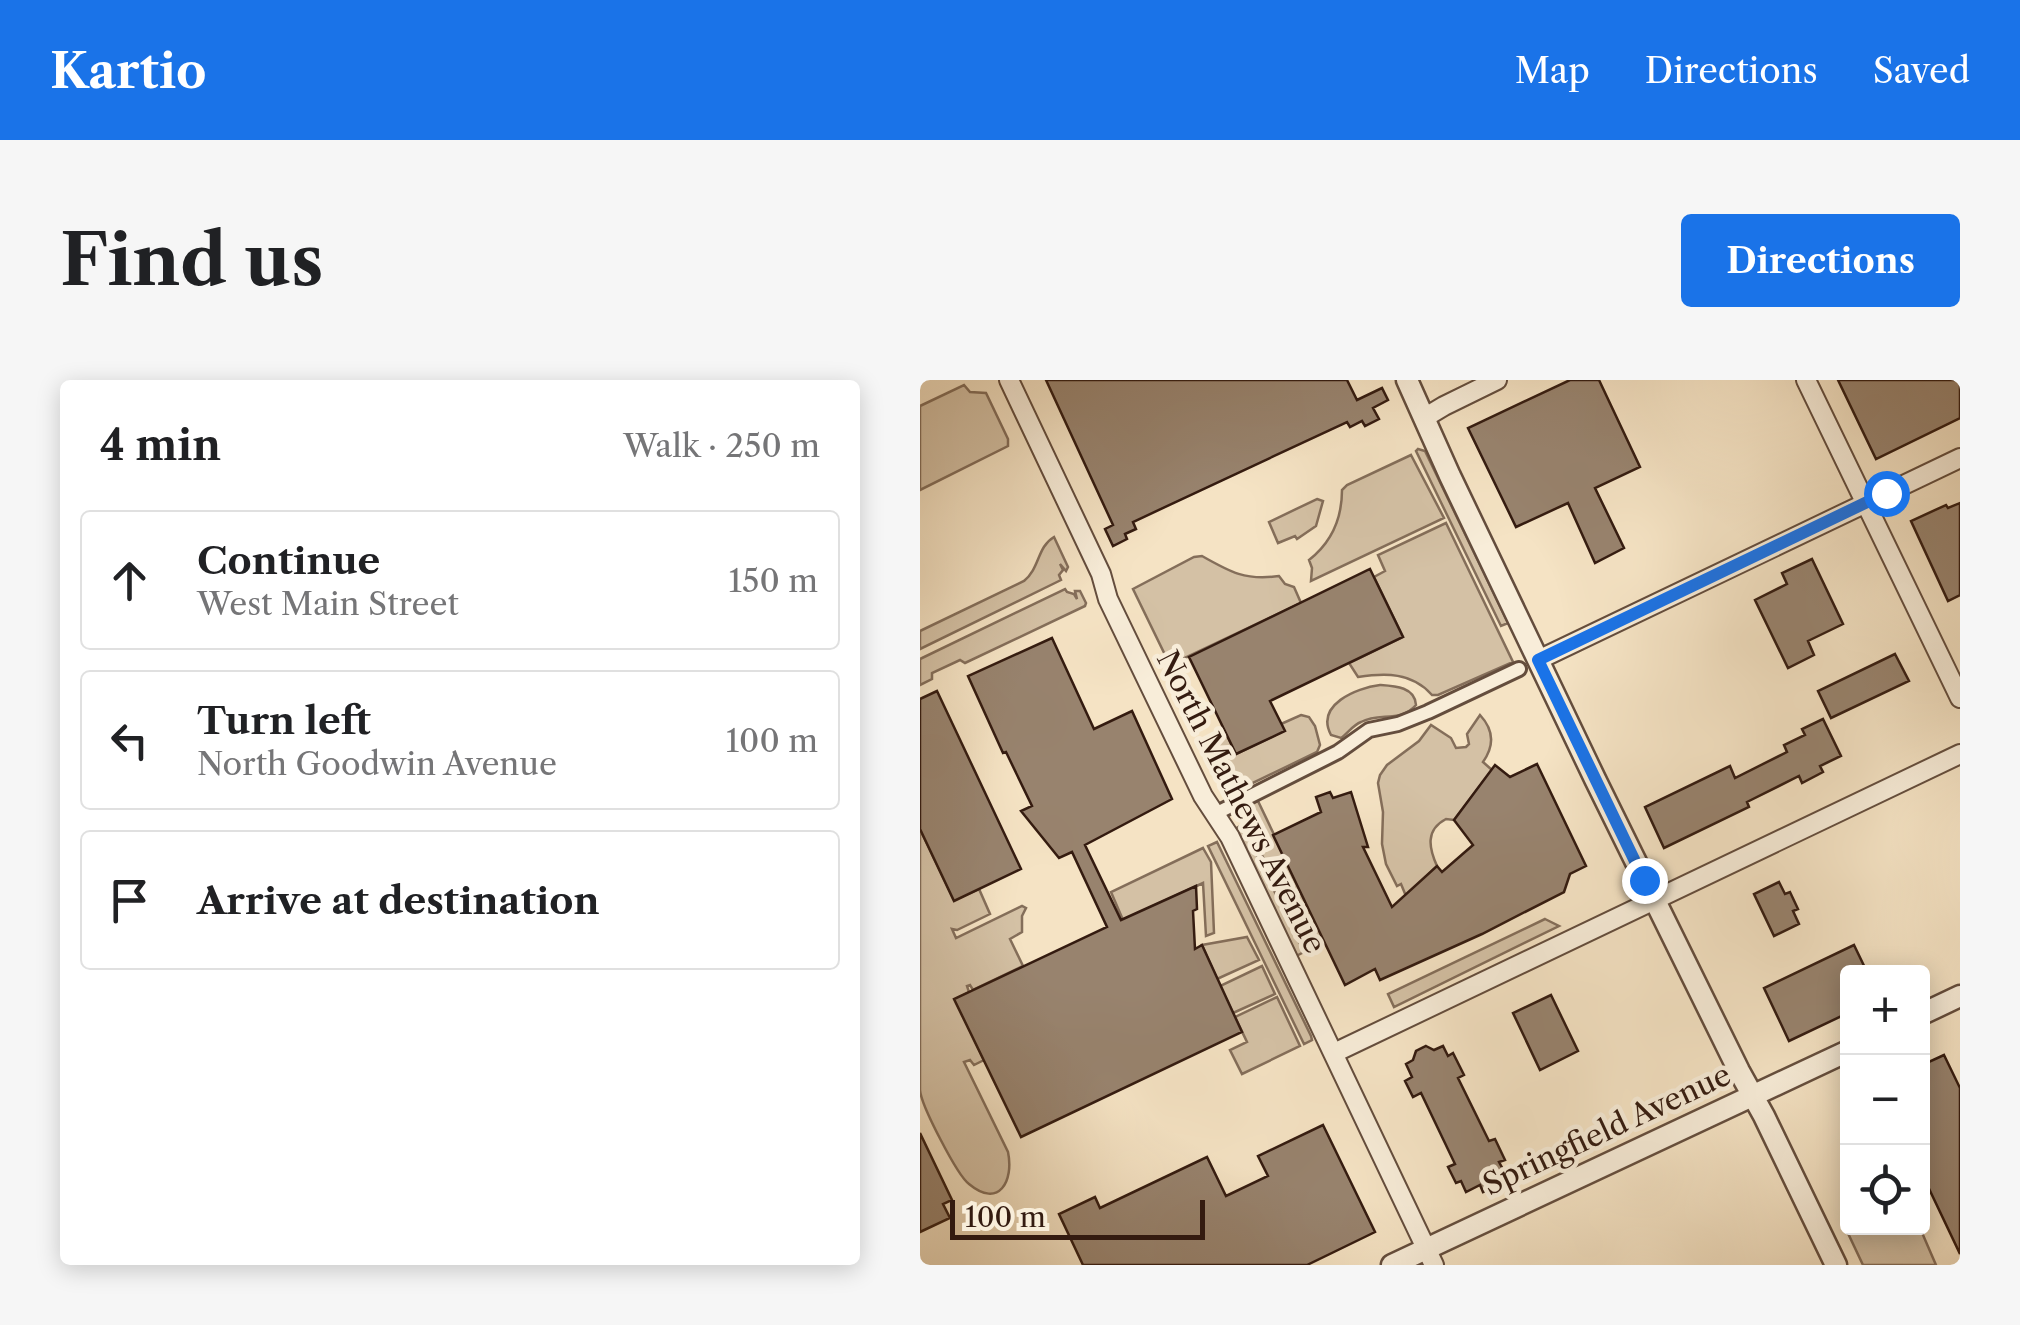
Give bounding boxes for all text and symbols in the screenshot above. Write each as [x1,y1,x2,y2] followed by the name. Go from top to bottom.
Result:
[50,41,207,100] text: Kartio
[1515,49,1590,92] text: Map
[1645,49,1818,92] text: Directions
[1873,49,1970,92] text: Saved
[1681,214,1960,307] button: Directions
[60,217,323,303] text: Find us
[100,419,221,471] text: 4 min
[623,426,820,465] text: Walk · 250 m
[1864,471,1910,517] route start
[197,537,380,584] text: Continue
[102,553,157,608] icon: ahead
[729,561,818,600] text: 150 m
[197,584,459,623] text: West Main Street
[1149,644,1334,959] street label: North Mathews Avenue
[197,697,371,744] text: Turn left
[102,713,157,768] icon: left
[726,721,818,760] text: 100 m
[197,744,557,783] text: North Goodwin Avenue
[1622,858,1668,904] route end
[102,873,157,928] icon: arrive
[197,877,600,924] text: Arrive at destination
[1840,965,1930,1235] map controls
[1840,965,1930,1055] button: +
[1840,1055,1930,1145] button: −
[1477,1056,1737,1203] street label: Springfield Avenue
[1840,1145,1930,1235] button: locate
[950,1195,1205,1240] scale bar
[965,1200,1046,1234] text: 100 m

